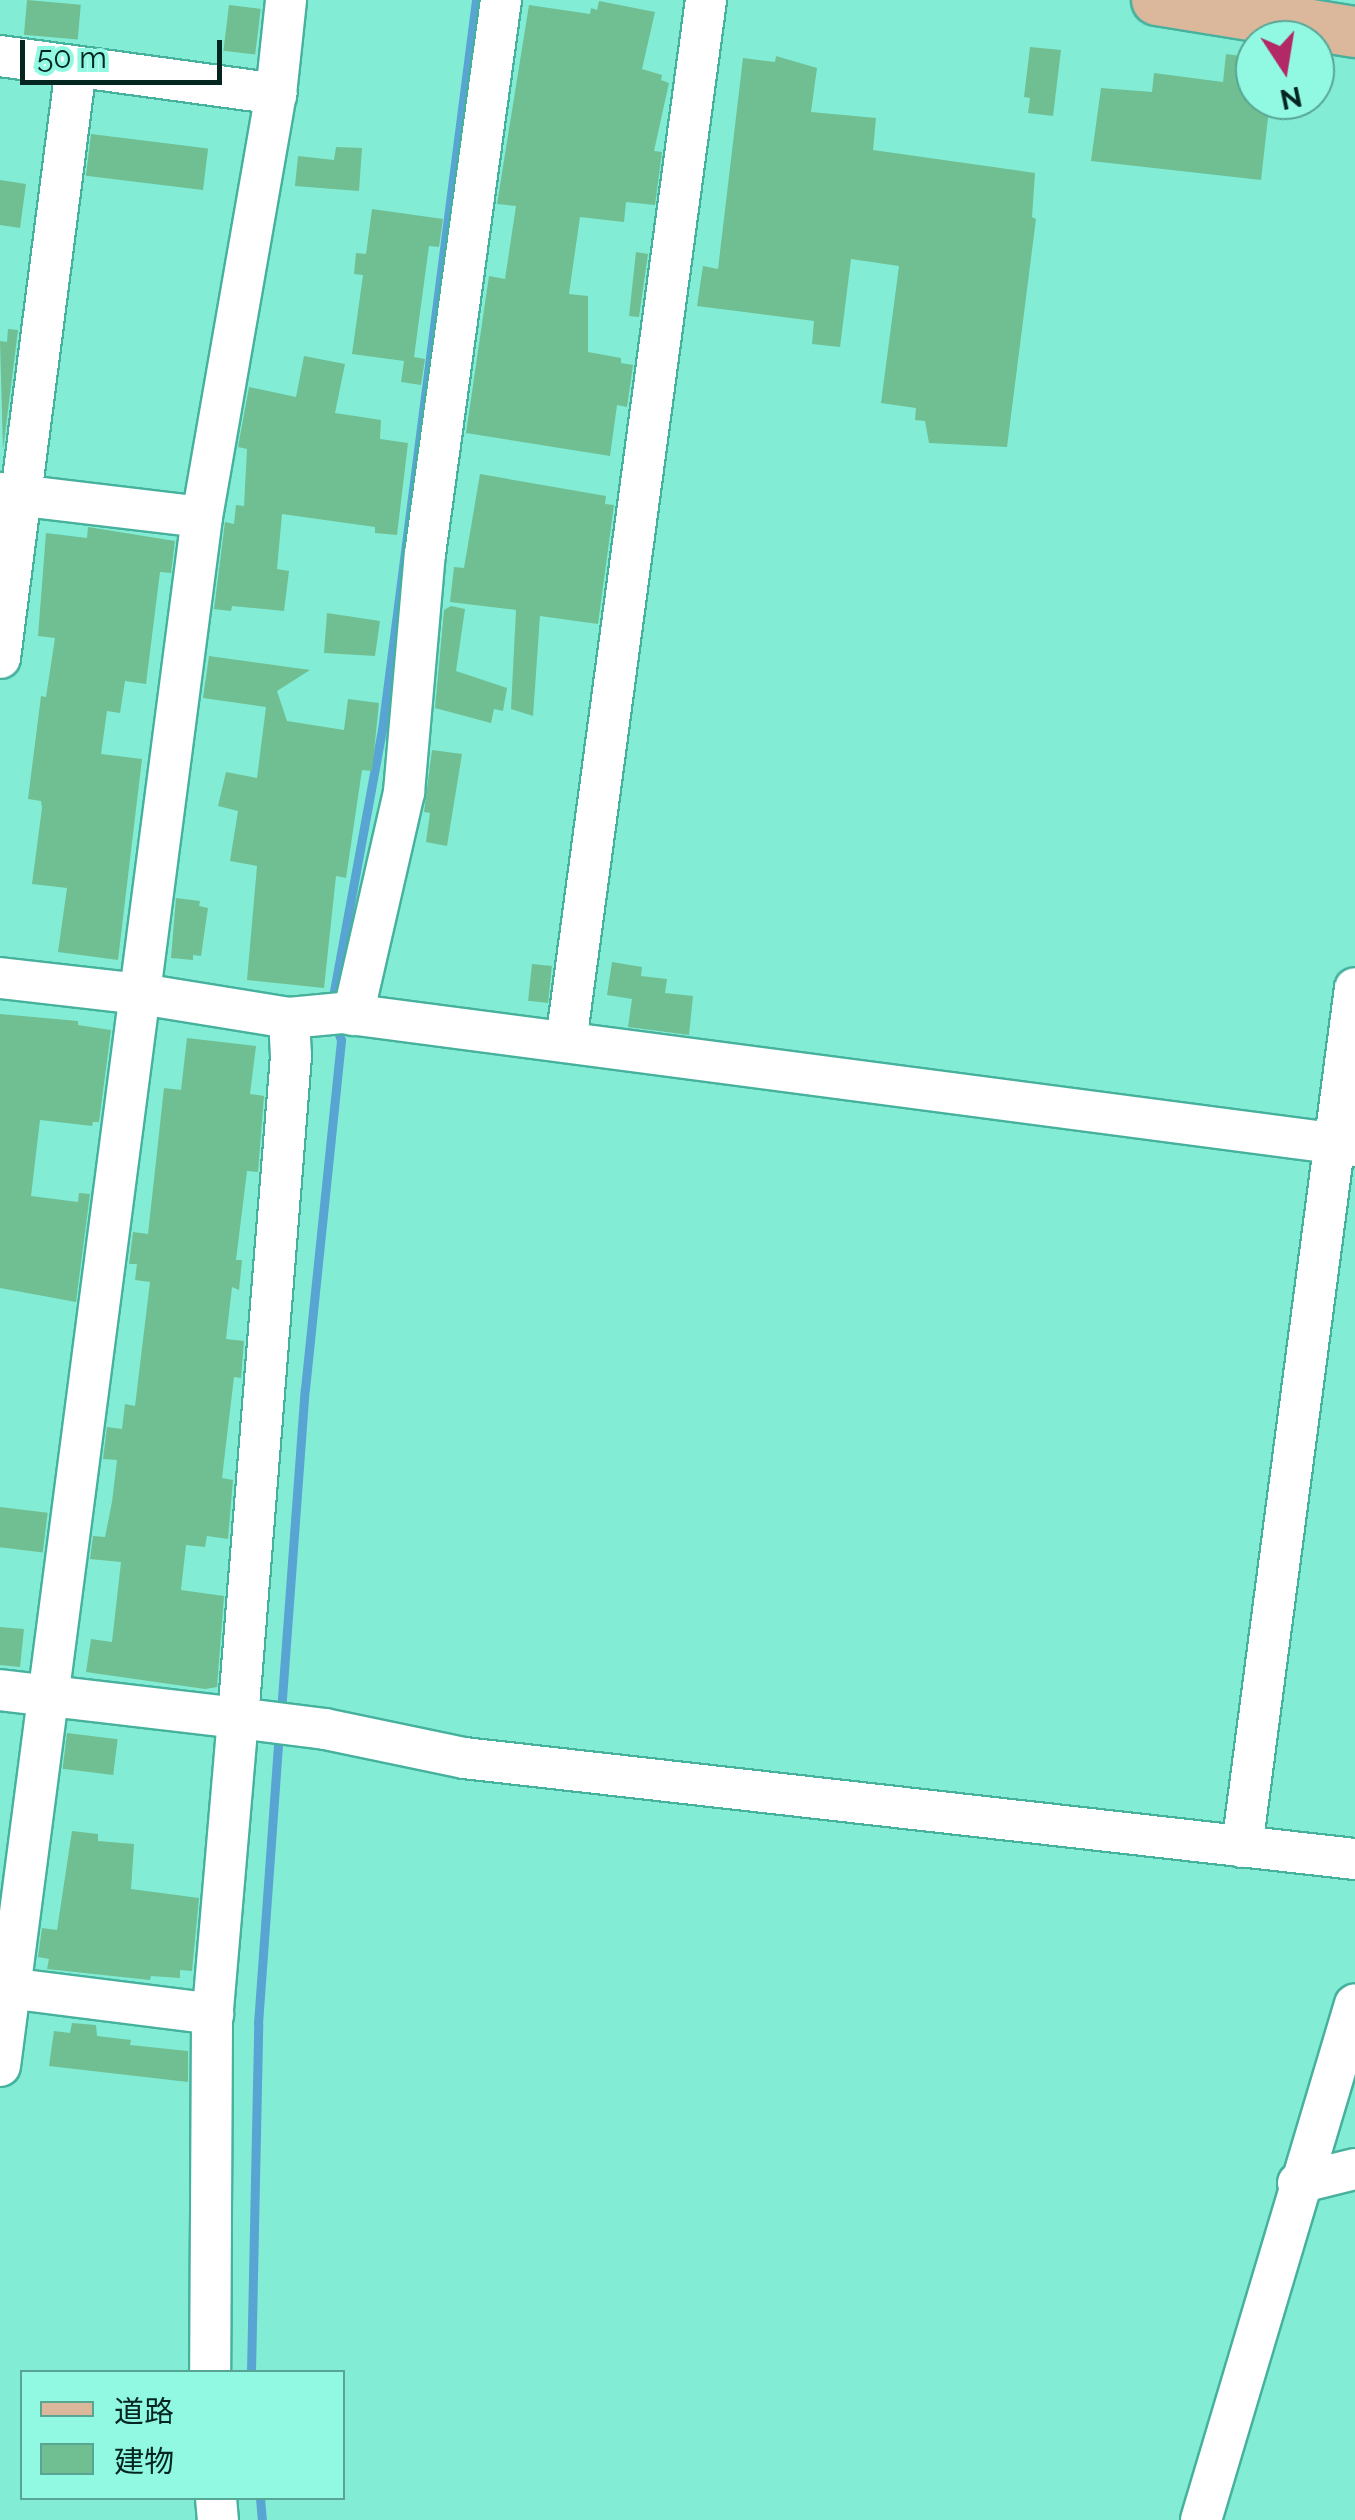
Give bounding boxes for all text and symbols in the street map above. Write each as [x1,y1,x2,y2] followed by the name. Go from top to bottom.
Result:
[25,20,228,82] scale bar
[1235,20,1335,120] north arrow
[37,40,107,75] text: 50 m
[1277,80,1305,116] text: N
[20,2370,345,2500] legend
[114,2394,174,2429] text: 道路
[114,2444,174,2479] text: 建物

